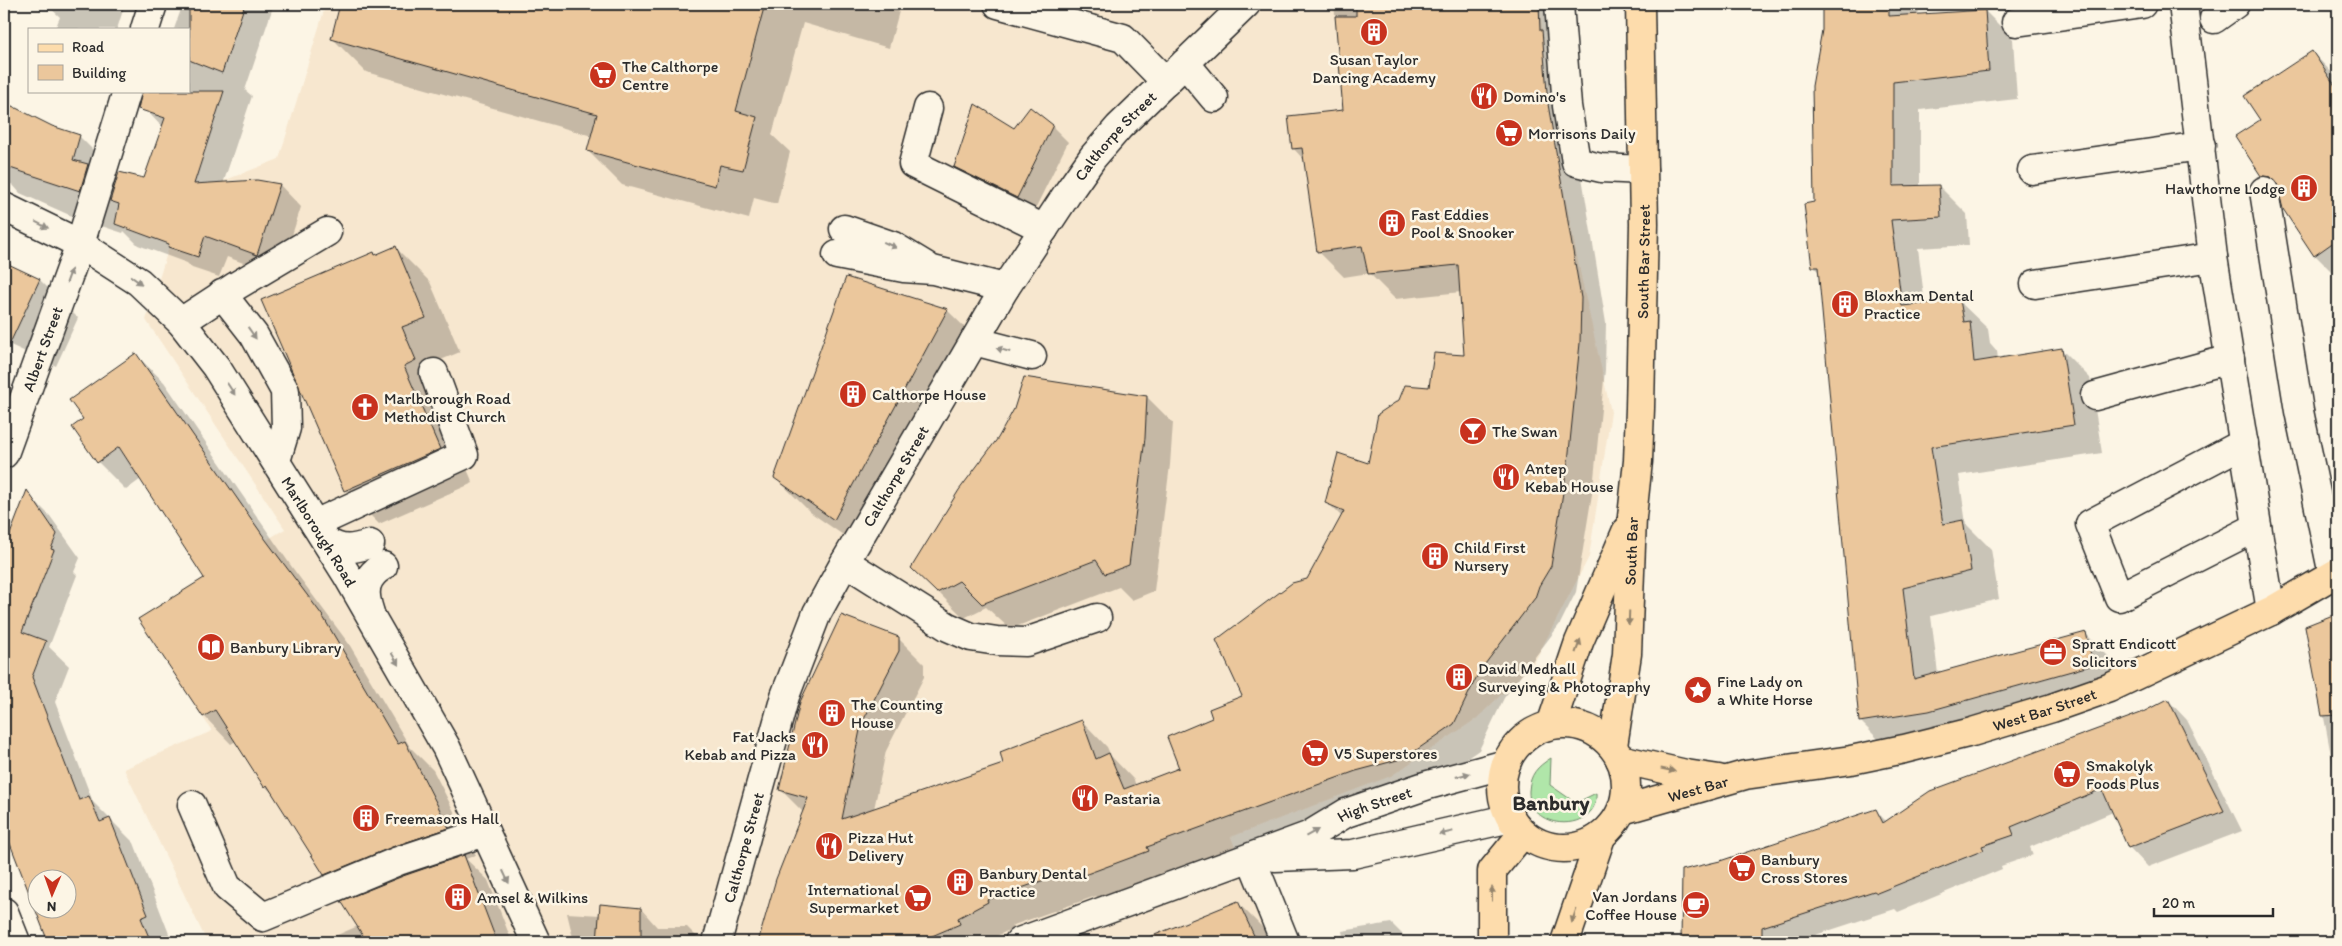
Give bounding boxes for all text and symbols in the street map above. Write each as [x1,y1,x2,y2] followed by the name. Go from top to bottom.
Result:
[1359,17,1389,47] building icon: Susan Taylor Dancing Academy
[28,28,190,92] legend
[72,38,105,56] text: Road
[1312,50,1436,87] place label: Susan Taylor Dancing Academy
[622,57,718,94] place label: The Calthorpe Centre
[588,60,618,90] supermarket icon: The Calthorpe Centre
[72,64,126,82] text: Building
[1469,81,1499,111] restaurant icon: Domino's
[1070,87,1160,184] street label: Calthorpe Street
[1503,87,1566,106] place label: Domino's
[1494,118,1524,148] supermarket icon: Morrisons Daily
[1528,124,1636,143] place label: Morrisons Daily
[2289,173,2319,203] building icon: Hawthorne Lodge
[2165,179,2285,198] place label: Hawthorne Lodge
[1633,204,1654,319] street label: South Bar Street
[1411,205,1515,242] place label: Fast Eddies Pool & Snooker
[1377,208,1407,238] building icon: Fast Eddies Pool & Snooker
[35,222,49,230] one-way arrow
[883,241,897,249] one-way arrow
[66,269,73,284] one-way arrow
[129,275,143,285] one-way arrow
[1864,286,1974,323] place label: Bloxham Dental Practice
[1830,289,1860,319] building icon: Bloxham Dental Practice
[18,304,67,394] street label: Albert Street
[247,326,257,340] one-way arrow
[995,345,1010,353] one-way arrow
[838,379,868,409] building icon: Calthorpe House
[226,382,235,396] one-way arrow
[872,385,987,404] place label: Calthorpe House
[384,389,511,426] place label: Marlborough Road Methodist Church
[350,392,380,422] church icon: Marlborough Road Methodist Church
[1458,416,1488,446] bar icon: The Swan
[859,422,933,530] street label: Calthorpe Street
[1492,422,1558,441] place label: The Swan
[1525,459,1614,496] place label: Antep Kebab House
[1491,462,1521,492] restaurant icon: Antep Kebab House
[277,473,361,590] street label: Marlborough Road
[1621,516,1642,586] street label: South Bar
[1454,538,1526,575] place label: Child First Nursery
[1420,541,1450,571] building icon: Child First Nursery
[1624,611,1632,627] one-way arrow
[196,632,226,662] library icon: Banbury Library
[2072,634,2176,671] place label: Spratt Endicott Solicitors
[2038,637,2068,667] office icon: Spratt Endicott Solicitors
[230,638,342,657] place label: Banbury Library
[1574,638,1582,653] one-way arrow
[391,653,400,666] one-way arrow
[1478,659,1651,696] place label: David Medhall Surveying & Photography
[1444,662,1474,692] building icon: David Medhall Surveying & Photography
[1717,672,1813,709] place label: Fine Lady on a White Horse
[1683,675,1713,705] place icon: Fine Lady on a White Horse
[1990,684,2099,735] street label: West Bar Street
[851,695,944,732] place label: The Counting House
[817,698,847,728] building icon: The Counting House
[685,727,796,764] place label: Fat Jacks Kebab and Pizza
[800,730,830,760] restaurant icon: Fat Jacks Kebab and Pizza
[1300,738,1330,768] supermarket icon: V5 Superstores
[1334,744,1438,763] place label: V5 Superstores
[2086,756,2159,793] place label: Smakolyk Foods Plus
[2052,759,2082,789] supermarket icon: Smakolyk Foods Plus
[1660,766,1675,774] one-way arrow
[1456,771,1471,779] one-way arrow
[1666,771,1731,806] street label: West Bar
[1334,782,1414,826] street label: High Street
[1070,783,1100,813] restaurant icon: Pastaria
[1104,789,1161,808] place label: Pastaria
[719,790,768,905] street label: Calthorpe Street
[1513,790,1590,816] district label: Banbury
[351,803,381,833] building icon: Freemasons Hall
[385,809,499,828] place label: Freemasons Hall
[848,828,913,865] place label: Pizza Hut Delivery
[1305,829,1319,837] one-way arrow
[1439,829,1454,837] one-way arrow
[814,831,844,861] restaurant icon: Pizza Hut Delivery
[1761,850,1848,887] place label: Banbury Cross Stores
[1727,853,1757,883] supermarket icon: Banbury Cross Stores
[979,864,1087,901] place label: Banbury Dental Practice
[945,867,975,897] building icon: Banbury Dental Practice
[28,868,78,918] north arrow
[501,869,510,884] one-way arrow
[807,880,899,917] place label: International Supermarket
[443,882,473,912] building icon: Amsel & Wilkins
[903,883,933,913] supermarket icon: International Supermarket
[1488,885,1496,901] one-way arrow
[2154,886,2273,918] scale bar
[1585,887,1677,924] place label: Van Jordans Coffee House
[477,888,588,907] place label: Amsel & Wilkins
[1681,890,1711,920] cafe icon: Van Jordans Coffee House
[2162,894,2196,912] text: 20 m
[47,898,57,915] text: N
[1570,909,1578,924] one-way arrow

